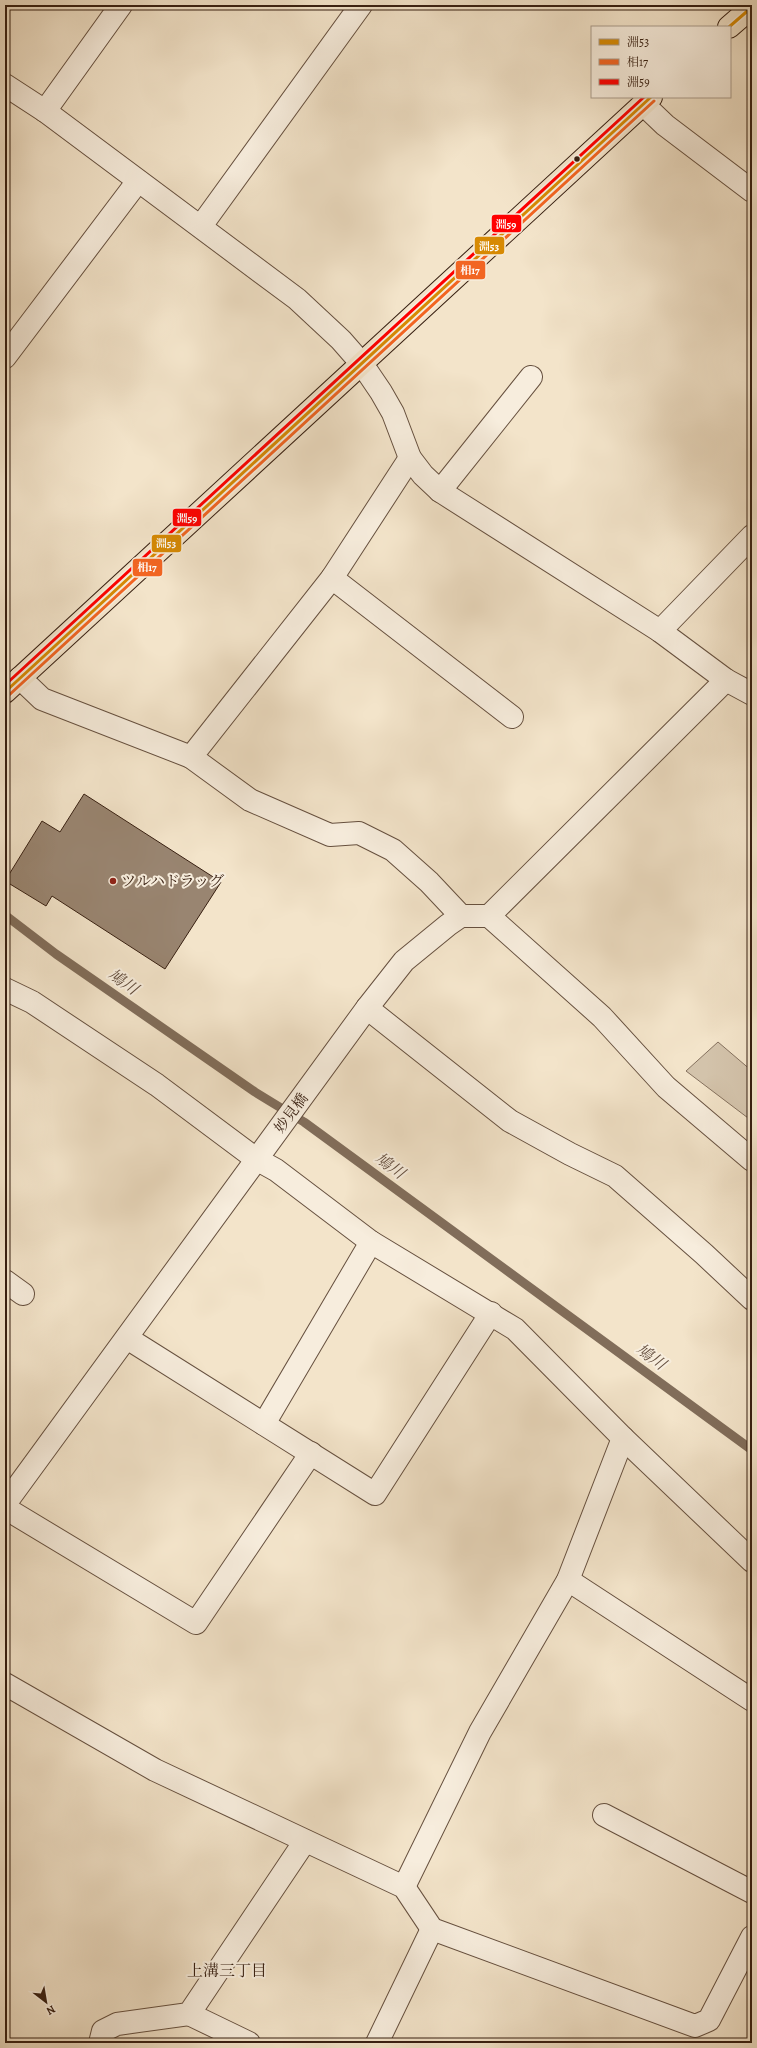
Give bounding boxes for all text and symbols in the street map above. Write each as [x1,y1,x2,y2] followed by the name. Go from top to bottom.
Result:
[591,26,731,98] legend
[627,34,649,50] text: 淵53
[627,54,649,70] text: 相17
[627,74,650,90] text: 淵59
[572,154,582,164] unlabelled marker
[491,214,522,233] line badge: 淵59
[496,217,516,232] text: 淵59
[474,236,505,255] line badge: 淵53
[479,239,499,254] text: 淵53
[455,260,486,280] line badge: 相17
[460,263,480,278] text: 相17
[172,508,202,527] line badge: 淵59
[177,511,197,526] text: 淵59
[151,534,182,553] line badge: 淵53
[156,536,176,551] text: 淵53
[132,558,163,577] line badge: 相17
[137,560,157,575] text: 相17
[121,871,224,891] place label: ツルハドラッグ
[108,876,118,886] marker: ツルハドラッグ
[104,964,144,1001] water label: 鳩川
[269,1089,313,1137] street label: 妙見橋
[371,1148,411,1185] water label: 鳩川
[632,1339,672,1376] water label: 鳩川
[187,1960,267,1982] district label: 上溝三丁目
[26,1982,66,2022] north arrow
[44,2002,58,2019] text: N

